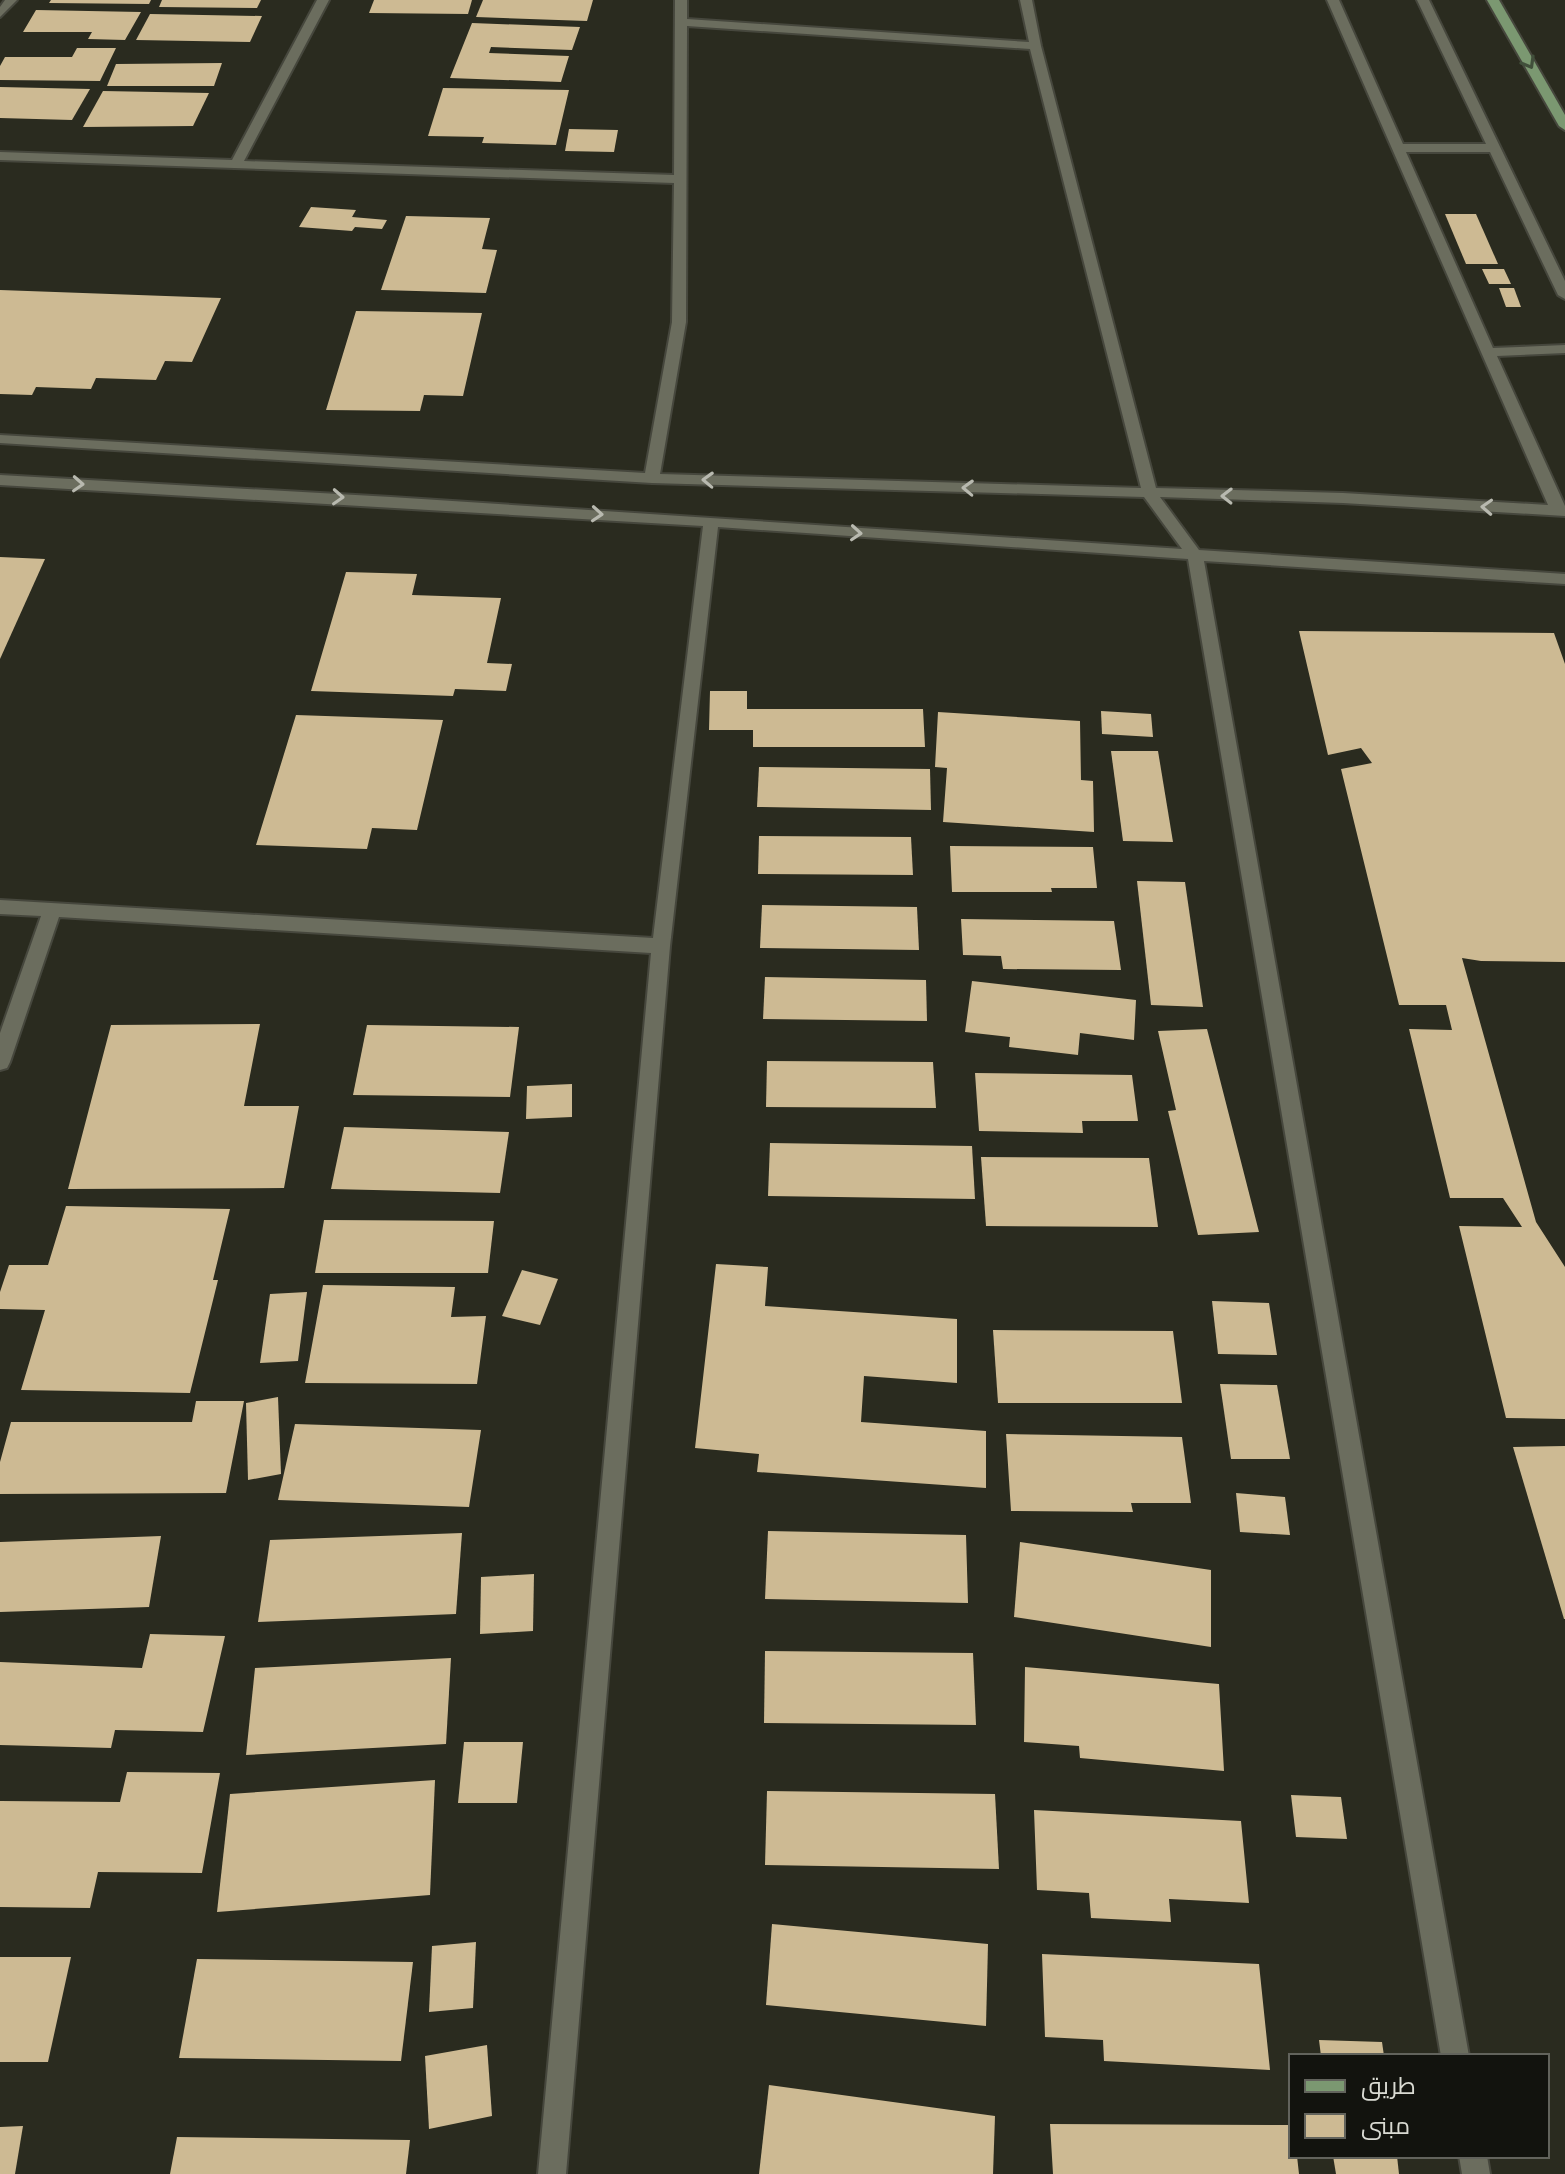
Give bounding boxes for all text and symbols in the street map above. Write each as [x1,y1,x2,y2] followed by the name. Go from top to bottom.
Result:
[1519,54,1535,69] one-way arrow
[701,472,714,489] one-way arrow
[72,475,85,492] one-way arrow
[961,480,974,497] one-way arrow
[1220,487,1233,505] one-way arrow
[332,489,345,506] one-way arrow
[1480,499,1493,516] one-way arrow
[591,505,604,522] one-way arrow
[850,524,863,541] one-way arrow
[1289,2054,1549,2158] legend
[1361,2071,1416,2101] text: طريق
[1361,2111,1410,2140] text: مبنى

